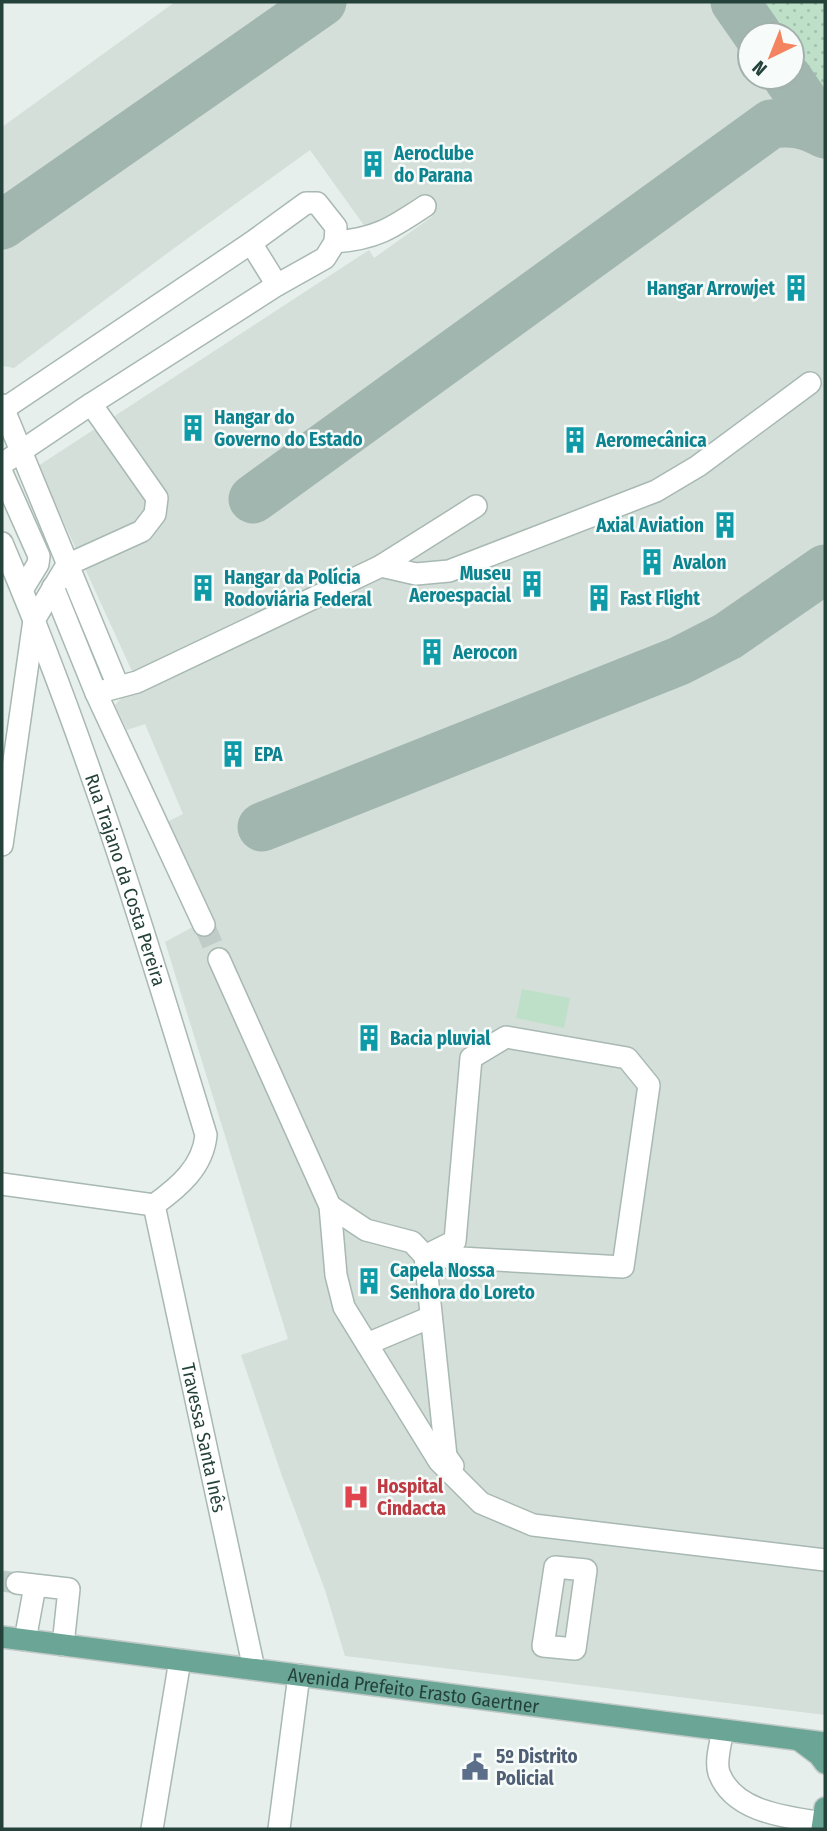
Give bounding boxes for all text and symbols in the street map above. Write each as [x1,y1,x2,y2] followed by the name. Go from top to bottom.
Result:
[736,21,806,91] north arrow
[748,56,772,80] text: N
[393,142,474,187] place label: Aeroclube do Parana
[358,149,388,179] building icon: Aeroclube do Parana
[781,273,811,303] building icon: Hangar Arrowjet
[647,277,775,300] place label: Hangar Arrowjet
[214,406,363,451] place label: Hangar do Governo do Estado
[178,413,208,443] building icon: Hangar do Governo do Estado
[560,425,590,455] building icon: Aeromecânica
[595,429,707,452] place label: Aeromecânica
[710,510,740,540] building icon: Axial Aviation
[595,514,704,537] place label: Axial Aviation
[637,547,667,577] building icon: Avalon
[672,551,726,574] place label: Avalon
[408,562,512,607] place label: Museu Aeroespacial
[224,566,372,611] place label: Hangar da Polícia Rodoviária Federal
[517,569,547,599] building icon: Museu Aeroespacial
[188,573,218,603] building icon: Hangar da Polícia Rodoviária Federal
[584,583,614,613] building icon: Fast Flight
[620,587,700,610] place label: Fast Flight
[417,637,447,667] building icon: Aerocon
[452,641,518,664] place label: Aerocon
[218,739,248,769] building icon: EPA
[254,743,283,766] place label: EPA
[80,771,171,989] street label: Rua Trajano da Costa Pereira
[354,1023,384,1053] building icon: Bacia pluvial
[390,1027,491,1050] place label: Bacia pluvial
[390,1259,535,1304] place label: Capela Nossa Senhora do Loreto
[354,1266,384,1296] building icon: Capela Nossa Senhora do Loreto
[176,1361,231,1514] street label: Travessa Santa Inês
[377,1475,446,1520] place label: Hospital Cindacta
[341,1482,371,1512] hospital icon: Hospital Cindacta
[287,1663,541,1718] street label: Avenida Prefeito Erasto Gaertner
[496,1745,578,1790] place label: 5º Distrito Policial
[460,1752,490,1782] public building icon: 5º Distrito Policial

